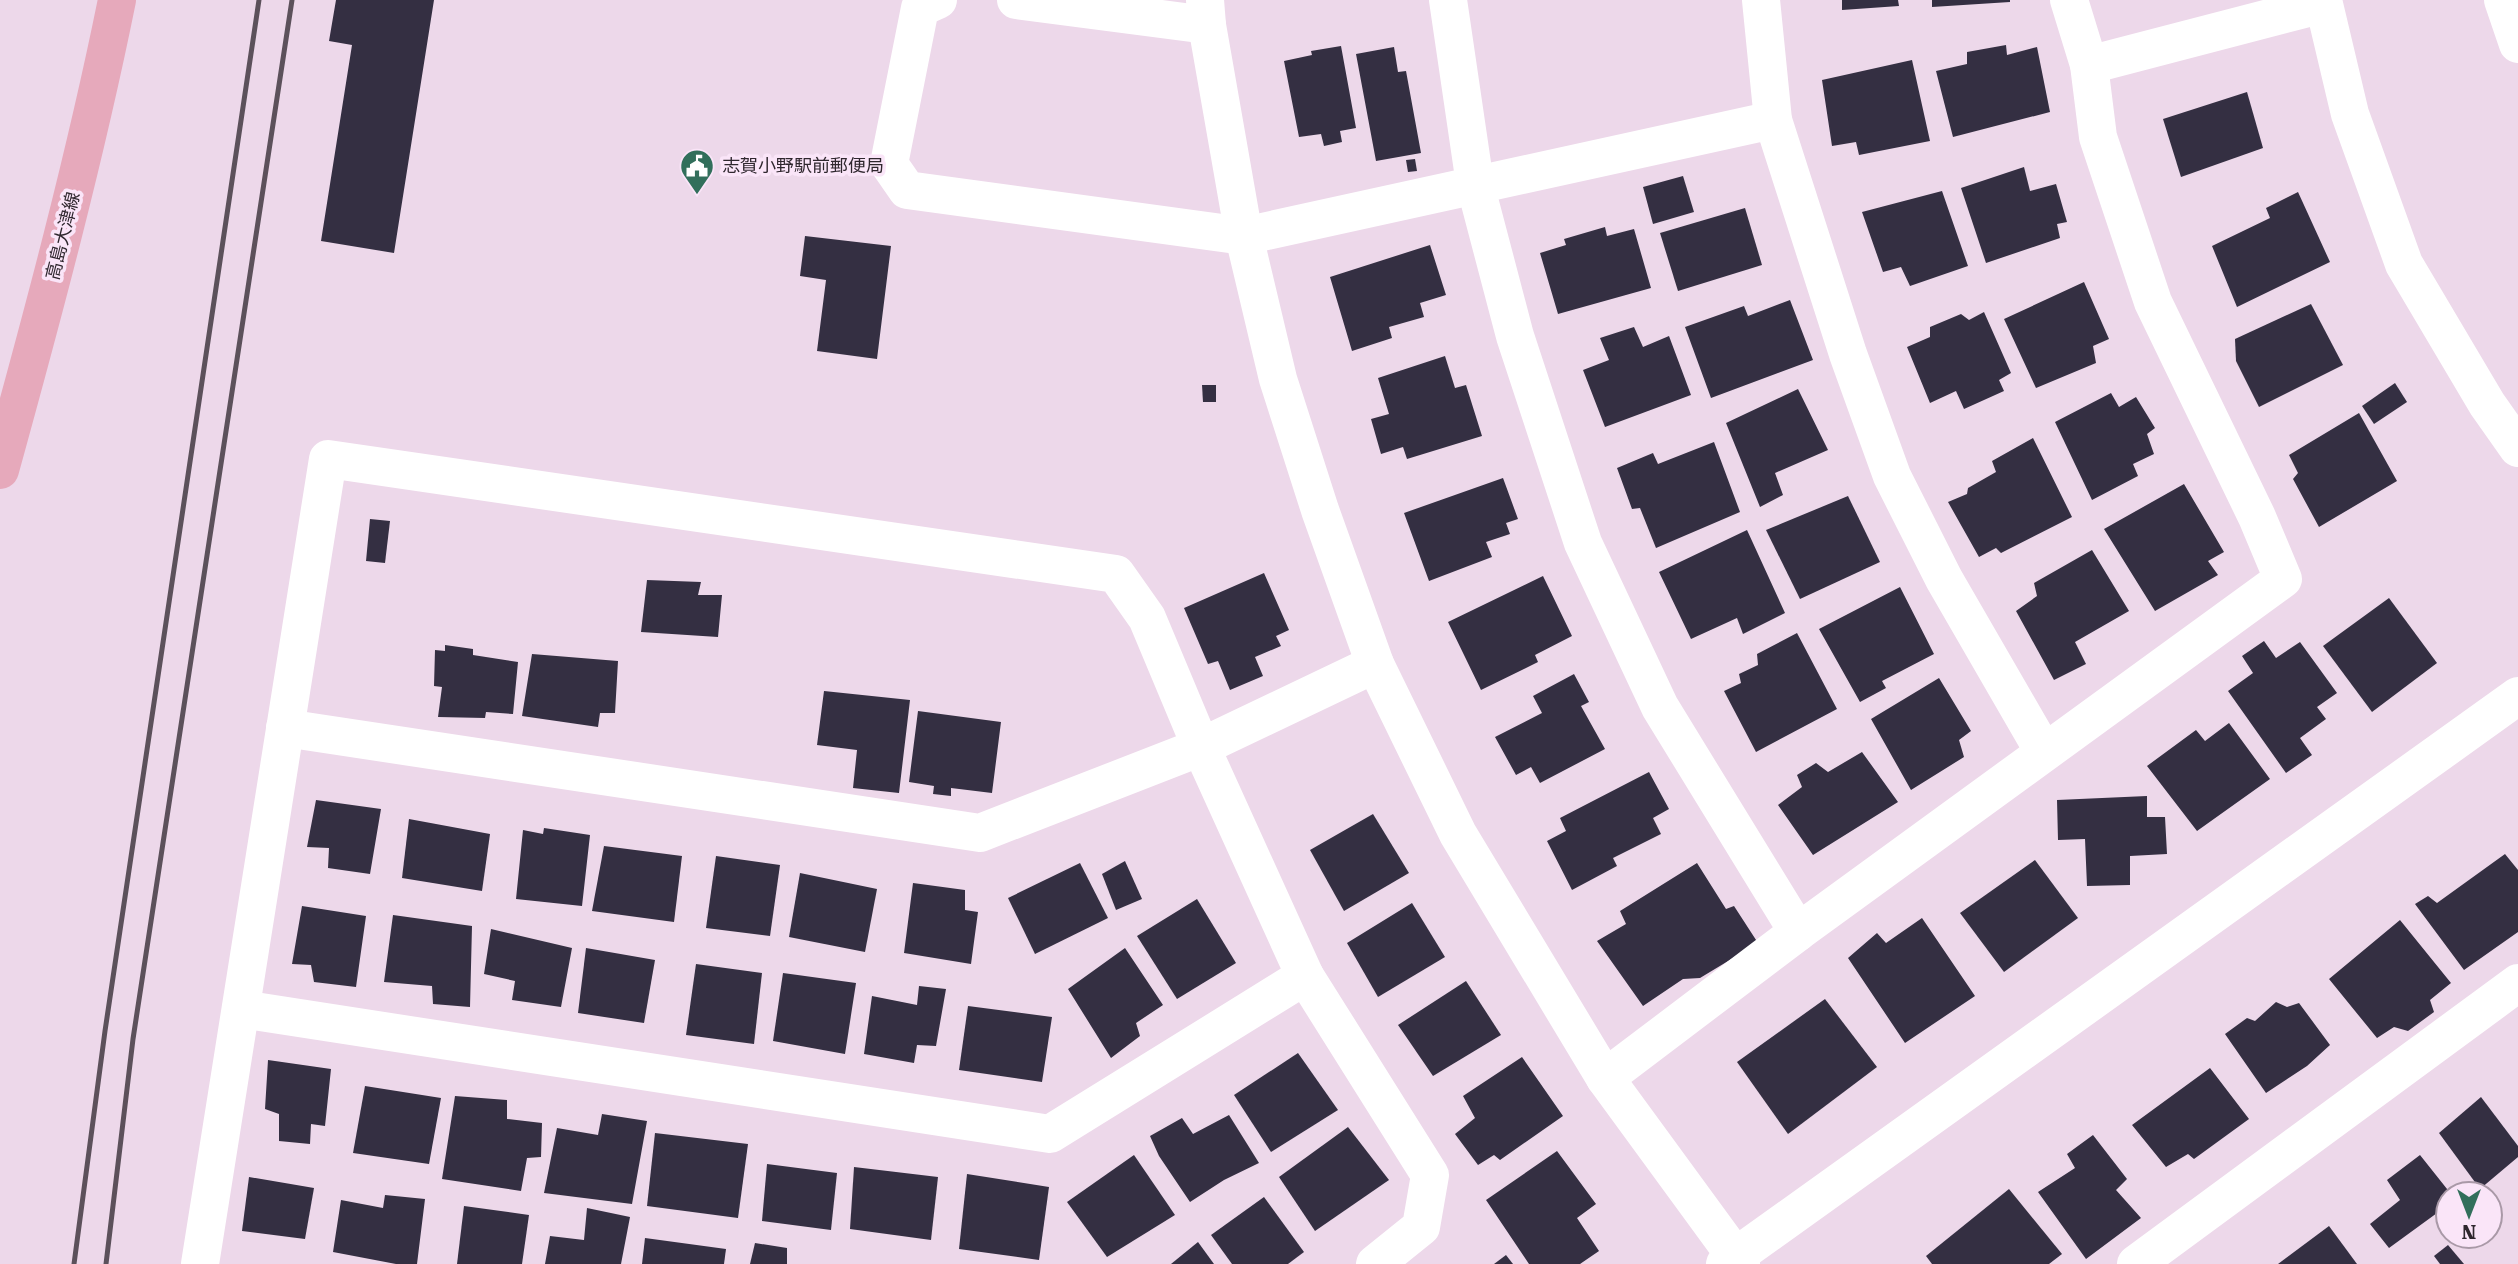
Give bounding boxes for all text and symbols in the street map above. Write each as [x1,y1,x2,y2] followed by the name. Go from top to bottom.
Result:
[678,147,716,196] public building icon: 志賀小野駅前郵便局
[722,155,884,176] place label: 志賀小野駅前郵便局
[41,190,84,282] street label: 高島大津線
[2434,1180,2504,1250] north arrow
[2461,1220,2476,1243] text: N

